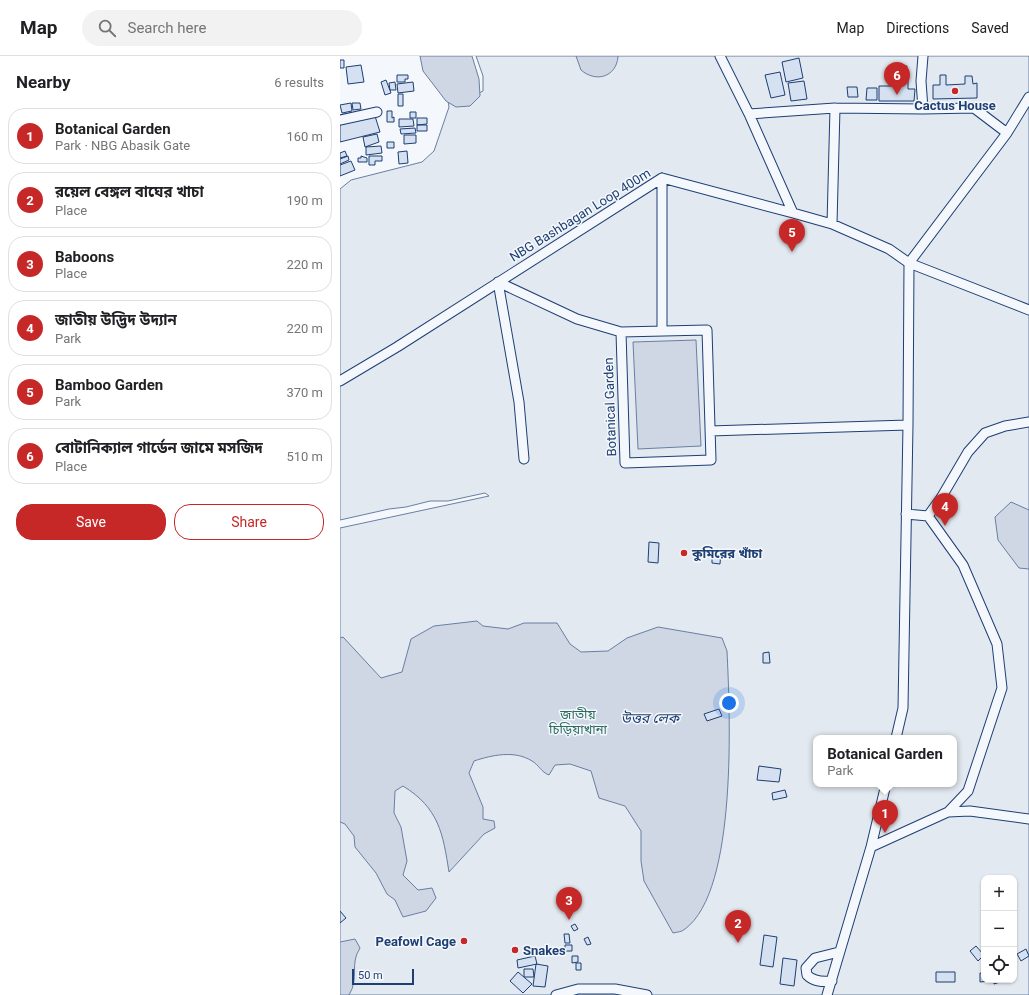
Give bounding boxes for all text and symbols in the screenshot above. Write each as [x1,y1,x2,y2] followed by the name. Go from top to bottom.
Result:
[82,10,362,46] search box
[20,16,58,39] text: Map
[96,17,118,39] icon: search
[128,19,206,37] text: Search here
[837,20,864,36] text: Map
[886,20,949,36] text: Directions
[971,20,1009,36] text: Saved
[884,62,910,95] pin: 6
[16,72,71,92] text: Nearby
[274,75,324,90] text: 6 results
[950,86,960,96] marker: Cactus House
[914,98,996,113] place label: Cactus House
[55,120,171,138] text: Botanical Garden
[26,129,34,144] text: 1
[286,129,323,144] text: 160 m
[55,138,190,153] text: Park · NBG Abasik Gate
[507,165,653,265] street label: NBG Bashbagan Loop 400m
[55,183,204,201] text: রয়েল বেঙ্গল বাঘের খাচা
[26,193,34,208] text: 2
[286,193,323,208] text: 190 m
[55,203,87,218] text: Place
[779,219,805,252] pin: 5
[55,248,114,266] text: Baboons
[26,257,34,272] text: 3
[286,257,323,272] text: 220 m
[55,266,87,281] text: Place
[55,311,177,329] text: জাতীয় উদ্ভিদ উদ্যান
[26,321,34,336] text: 4
[286,321,323,336] text: 220 m
[55,331,81,346] text: Park
[601,357,619,457] street label: Botanical Garden
[55,376,163,394] text: Bamboo Garden
[26,385,34,400] text: 5
[286,385,323,400] text: 370 m
[55,394,81,409] text: Park
[55,439,263,457] text: বোটানিক্যাল গার্ডেন জামে মসজিদ
[26,449,34,464] text: 6
[286,449,323,464] text: 510 m
[55,459,87,474] text: Place
[932,493,958,526] pin: 4
[16,504,166,540] button: Save
[174,504,324,540] button: Share
[691,546,763,562] place label: কুমিরের খাঁচা
[679,548,689,558] marker: কুমিরের খাঁচা
[719,693,739,713] your location
[548,707,608,737] park label: জাতীয় চিড়িয়াখানা
[621,710,682,726] water label: উত্তর লেক
[813,735,957,787] popup
[827,745,943,763] text: Botanical Garden
[827,763,853,778] text: Park
[872,800,898,833] pin: 1
[981,875,1017,983] map controls
[981,875,1017,911] button: +
[556,887,582,920] pin: 3
[725,910,751,943] pin: 2
[981,911,1017,947] button: −
[376,934,456,949] place label: Peafowl Cage
[459,936,469,946] marker: Peafowl Cage
[523,943,566,958] place label: Snakes
[510,945,520,955] marker: Snakes
[981,947,1017,983] button: locate
[352,967,414,986] scale bar
[358,969,383,982] text: 50 m

